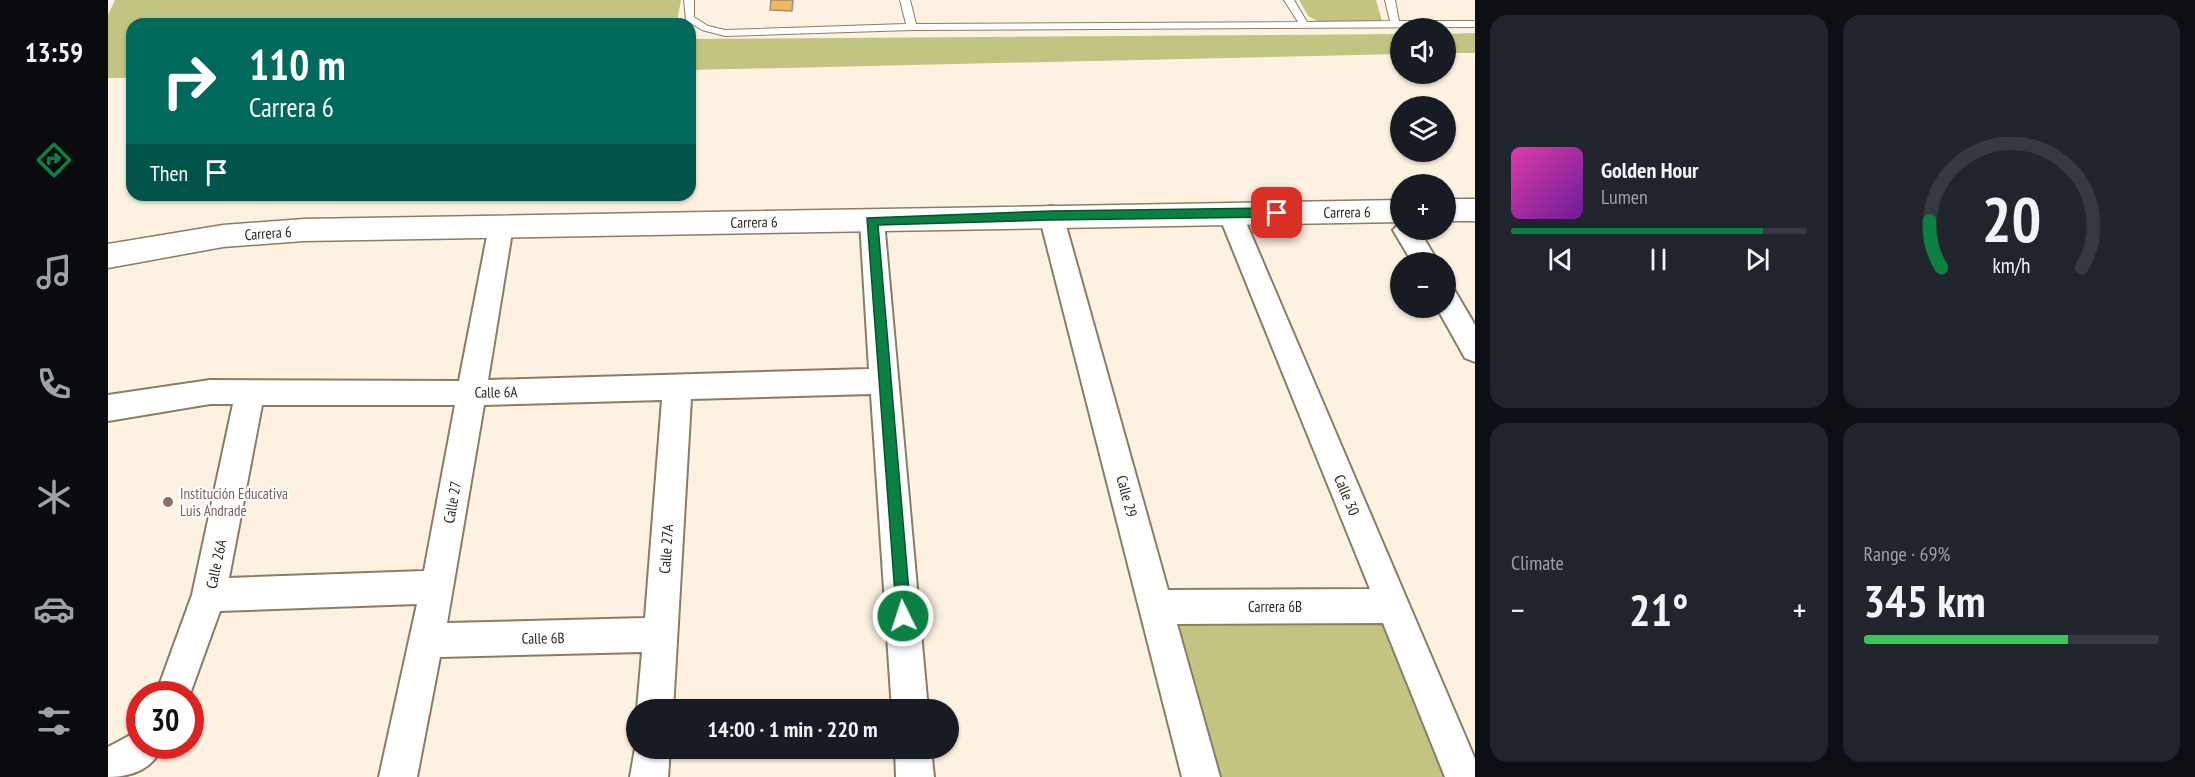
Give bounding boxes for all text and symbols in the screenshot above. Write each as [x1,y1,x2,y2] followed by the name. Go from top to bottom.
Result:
[1390,18,1456,318] map controls
[1390,18,1456,84] button: sound
[25,35,83,69] text: 13:59
[249,37,346,92] text: 110 m
[150,42,228,120] icon: right
[249,90,334,124] text: Carrera 6
[1390,96,1456,162] button: layers
[33,139,75,181] icon: directions
[200,156,233,189] icon: arrive
[1601,156,1699,184] text: Golden Hour
[150,159,188,187] text: Then
[1390,174,1456,240] button: +
[1981,179,2041,260] text: 20
[1601,184,1648,210] text: Lumen
[1251,187,1302,238] pin
[1260,196,1293,229] icon: arrive
[1323,202,1371,222] street label: Carrera 6
[730,212,778,232] street label: Carrera 6
[244,222,292,244] street label: Carrera 6
[1544,243,1577,276] icon: previous
[1642,243,1675,276] icon: pause
[1741,243,1774,276] icon: next
[33,251,75,293] icon: music
[1390,252,1456,318] button: −
[1992,252,2030,280] text: km/h
[33,363,75,405] icon: phone
[474,382,519,402] street label: Calle 6A
[1330,472,1364,519] street label: Calle 30
[1112,473,1142,519] street label: Calle 29
[33,476,75,518] icon: climate
[439,479,465,525] street label: Calle 27
[180,484,288,520] place label: Institución Educativa Luis Andrade
[161,495,175,509] marker: Institución Educativa Luis Andrade
[655,523,677,574] street label: Calle 27A
[202,537,231,590] street label: Calle 26A
[1864,541,1950,567] text: Range · 69%
[1511,550,1564,576] text: Climate
[1864,571,1986,629] text: 345 km
[1629,580,1688,638] text: 21°
[871,584,935,648] position arrow
[33,588,75,630] icon: car
[1511,588,1525,631] text: −
[1793,588,1807,631] text: +
[1248,597,1302,616] street label: Carrera 6B
[521,628,565,648] street label: Calle 6B
[126,681,204,759] speed limit sign: 30
[33,700,75,742] icon: filters
[707,715,878,743] text: 14:00 · 1 min · 220 m

